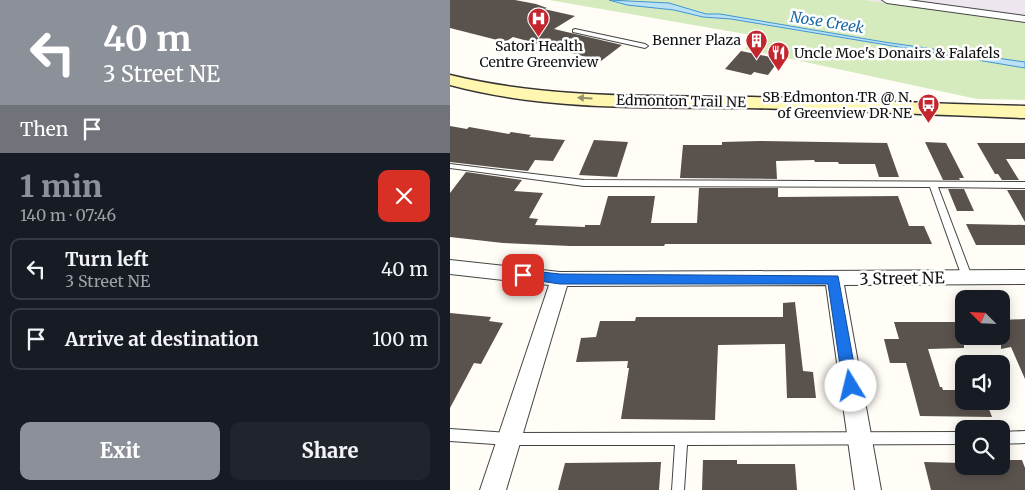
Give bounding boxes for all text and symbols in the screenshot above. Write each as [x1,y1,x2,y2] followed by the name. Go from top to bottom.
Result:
[527,6,551,37] hospital icon: Satori Health Centre Greenview
[789,7,866,37] water label: Nose Creek
[103,17,191,61] text: 40 m
[20,20,85,85] icon: left
[745,28,769,59] building icon: Benner Plaza
[652,31,741,49] place label: Benner Plaza
[480,37,599,71] place label: Satori Health Centre Greenview
[766,41,790,72] restaurant icon: Uncle Moe's Donairs & Falafels
[794,44,1000,62] place label: Uncle Moe's Donairs & Falafels
[103,60,220,88] text: 3 Street NE
[762,88,912,122] place label: SB Edmonton TR @ N. of Greenview DR NE
[616,91,746,111] street label: Edmonton Trail NE
[916,93,940,124] bus stop icon: SB Edmonton TR @ N. of Greenview DR NE
[577,94,593,102] one-way arrow
[78,115,106,143] icon: arrive
[20,117,68,141] text: Then
[20,167,102,205] text: 1 min
[378,170,430,222] button: close
[20,205,116,225] text: 140 m · 07:46
[65,247,149,271] text: Turn left
[502,254,544,296] pin
[22,255,50,283] icon: left
[381,257,428,281] text: 40 m
[509,261,537,289] icon: arrive
[859,267,946,289] street label: 3 Street NE
[65,271,150,291] text: 3 Street NE
[955,290,1010,345] north arrow
[955,290,1010,475] map controls
[22,325,50,353] icon: arrive
[65,327,259,351] text: Arrive at destination
[372,327,428,351] text: 100 m
[955,355,1010,410] button: sound
[824,359,876,411] position arrow
[955,420,1010,475] button: search
[20,422,220,480] button: Exit
[230,422,430,480] button: Share

